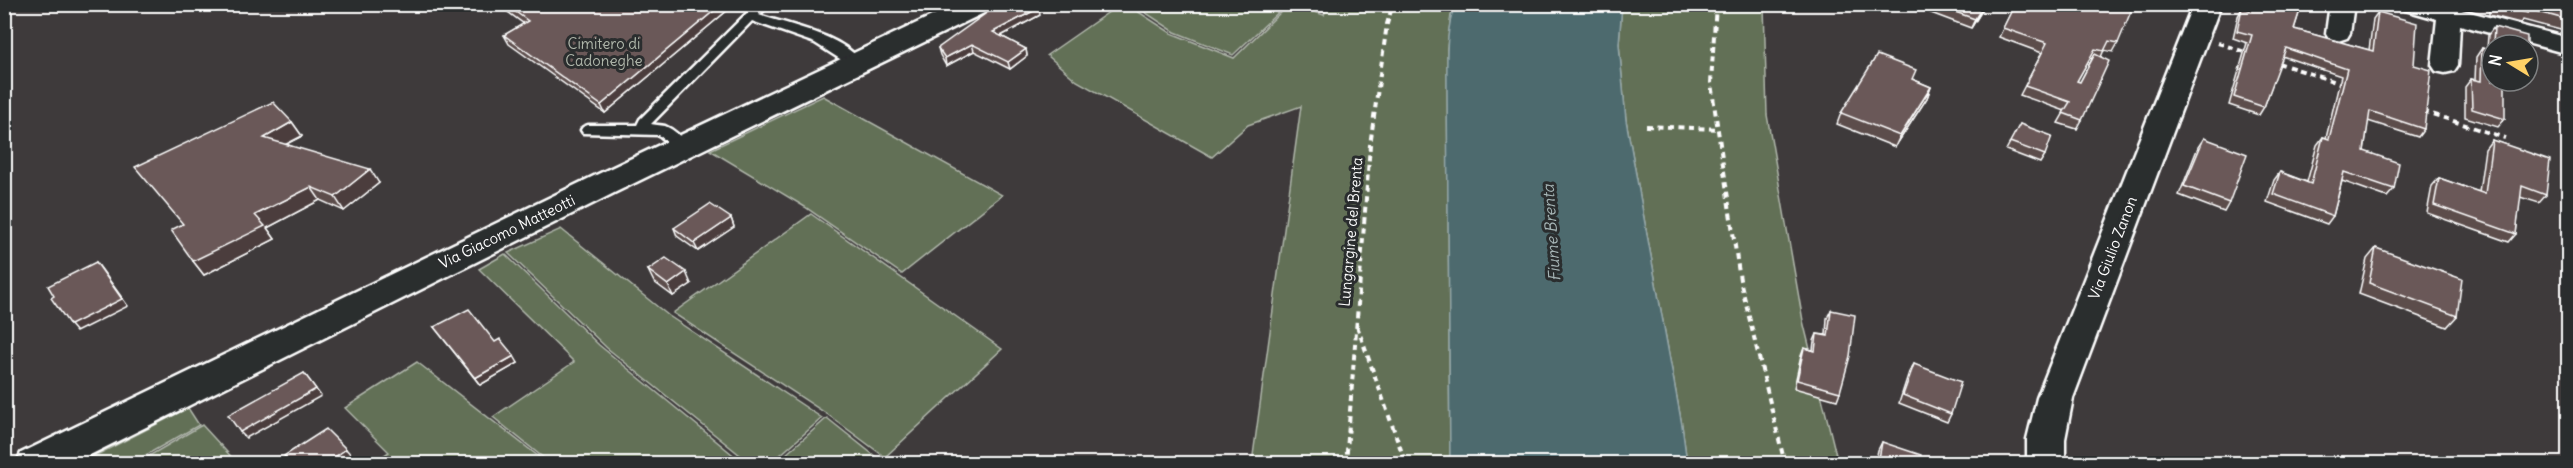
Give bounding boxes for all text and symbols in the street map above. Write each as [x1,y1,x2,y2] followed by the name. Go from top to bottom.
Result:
[2480,33,2540,93] north arrow
[565,34,643,70] park label: Cimitero di Cadoneghe
[2484,53,2506,67] text: N
[1335,156,1367,307] street label: Lungargine del Brenta
[1538,183,1564,282] water label: Fiume Brenta
[436,190,578,273] street label: Via Giacomo Matteotti
[2084,193,2141,302] street label: Via Giulio Zanon

